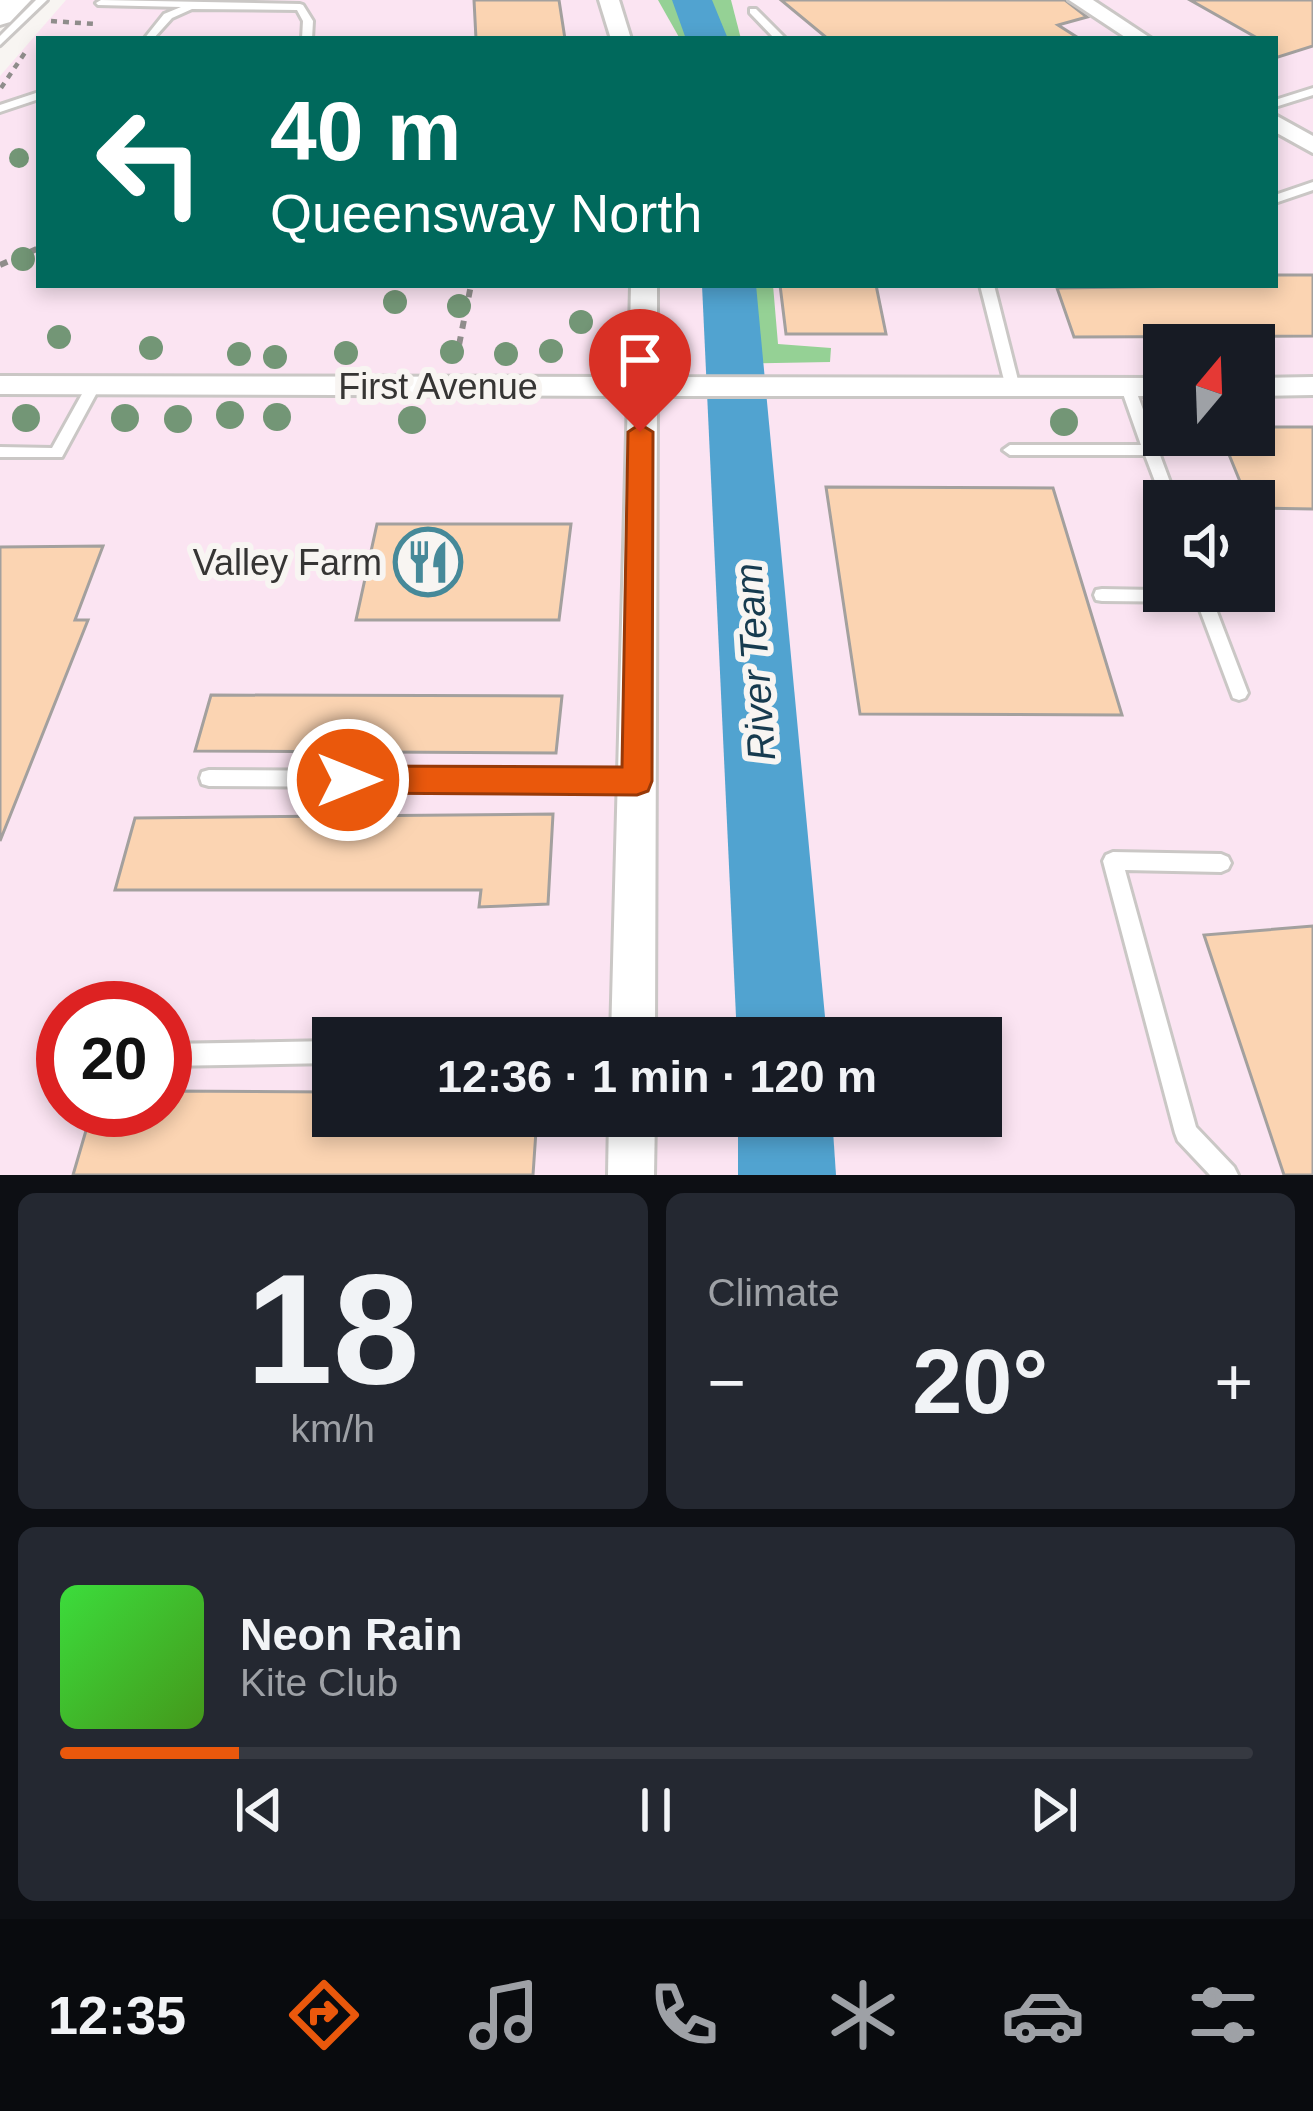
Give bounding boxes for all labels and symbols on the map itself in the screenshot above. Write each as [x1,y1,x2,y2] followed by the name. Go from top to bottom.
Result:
[589,309,691,432] pin
[1143,324,1275,456] north arrow
[338,366,538,407] street label: First Avenue
[393,527,463,597] restaurant icon: Valley Farm
[193,542,382,583] place label: Valley Farm
[727,562,783,762] water label: River Team
[285,717,411,843] position arrow
[36,981,192,1137] speed limit sign: 20

